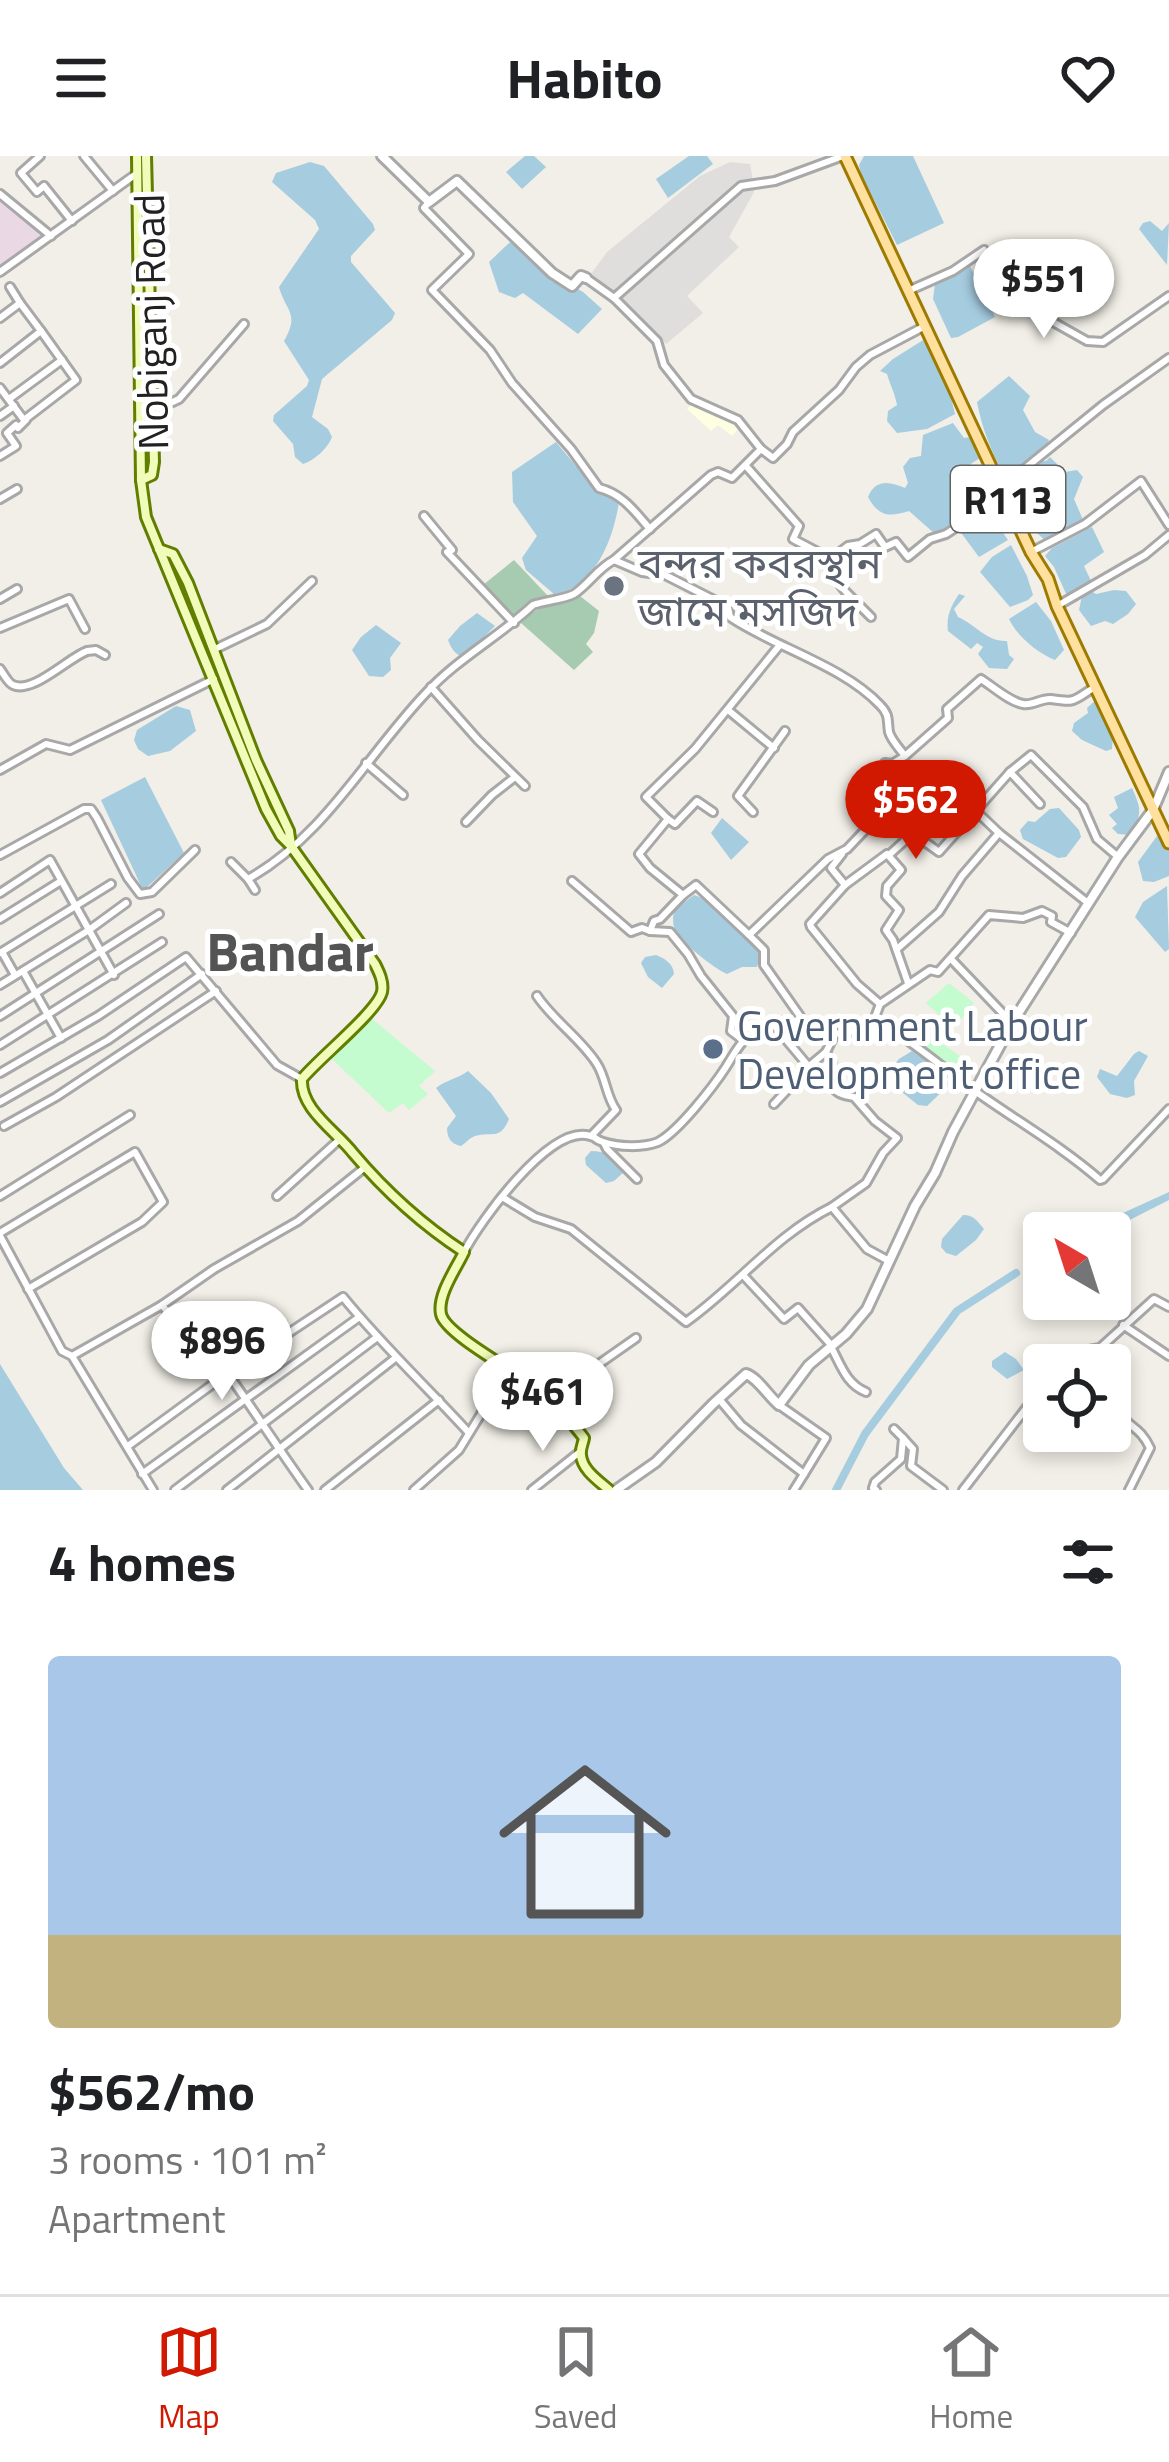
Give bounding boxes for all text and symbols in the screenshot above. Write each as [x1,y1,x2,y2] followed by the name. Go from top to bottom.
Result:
[507,37,662,119] text: Habito
[48,45,114,111] icon: menu
[1055,45,1121,111] icon: heart
[116,193,184,451] street label: Nobiganj Road
[973,239,1115,341] pin: $551
[1000,248,1088,307] text: $551
[951,466,1065,532] road number: R113
[637,530,882,642] place label: বন্দর কবরস্থান জামে মসজিদ
[601,573,627,599] marker: বন্দর কবরস্থান জামে মসজিদ
[845,760,987,862] pin: $562
[872,769,960,828] text: $562
[206,910,374,992] district label: Bandar
[737,993,1088,1105] place label: Government Labour Development office
[700,1036,726,1062] marker: Government Labour Development office
[1023,1212,1131,1320] north arrow
[1023,1212,1131,1452] map controls
[151,1301,293,1403] pin: $896
[178,1310,266,1369] text: $896
[1023,1344,1131,1452] button: locate
[472,1352,614,1454] pin: $461
[499,1361,587,1420] text: $461
[48,1523,236,1601] text: 4 homes
[1055,1529,1121,1595] icon: filters
[477,1734,693,1950] icon: home
[48,2052,255,2130] text: $562/mo
[48,2130,327,2189] text: 3 rooms · 101 m²
[48,2189,225,2248] text: Apartment
[156,2319,222,2441] tab: Map
[534,2319,618,2441] tab: Saved
[929,2319,1013,2441] tab: Home

